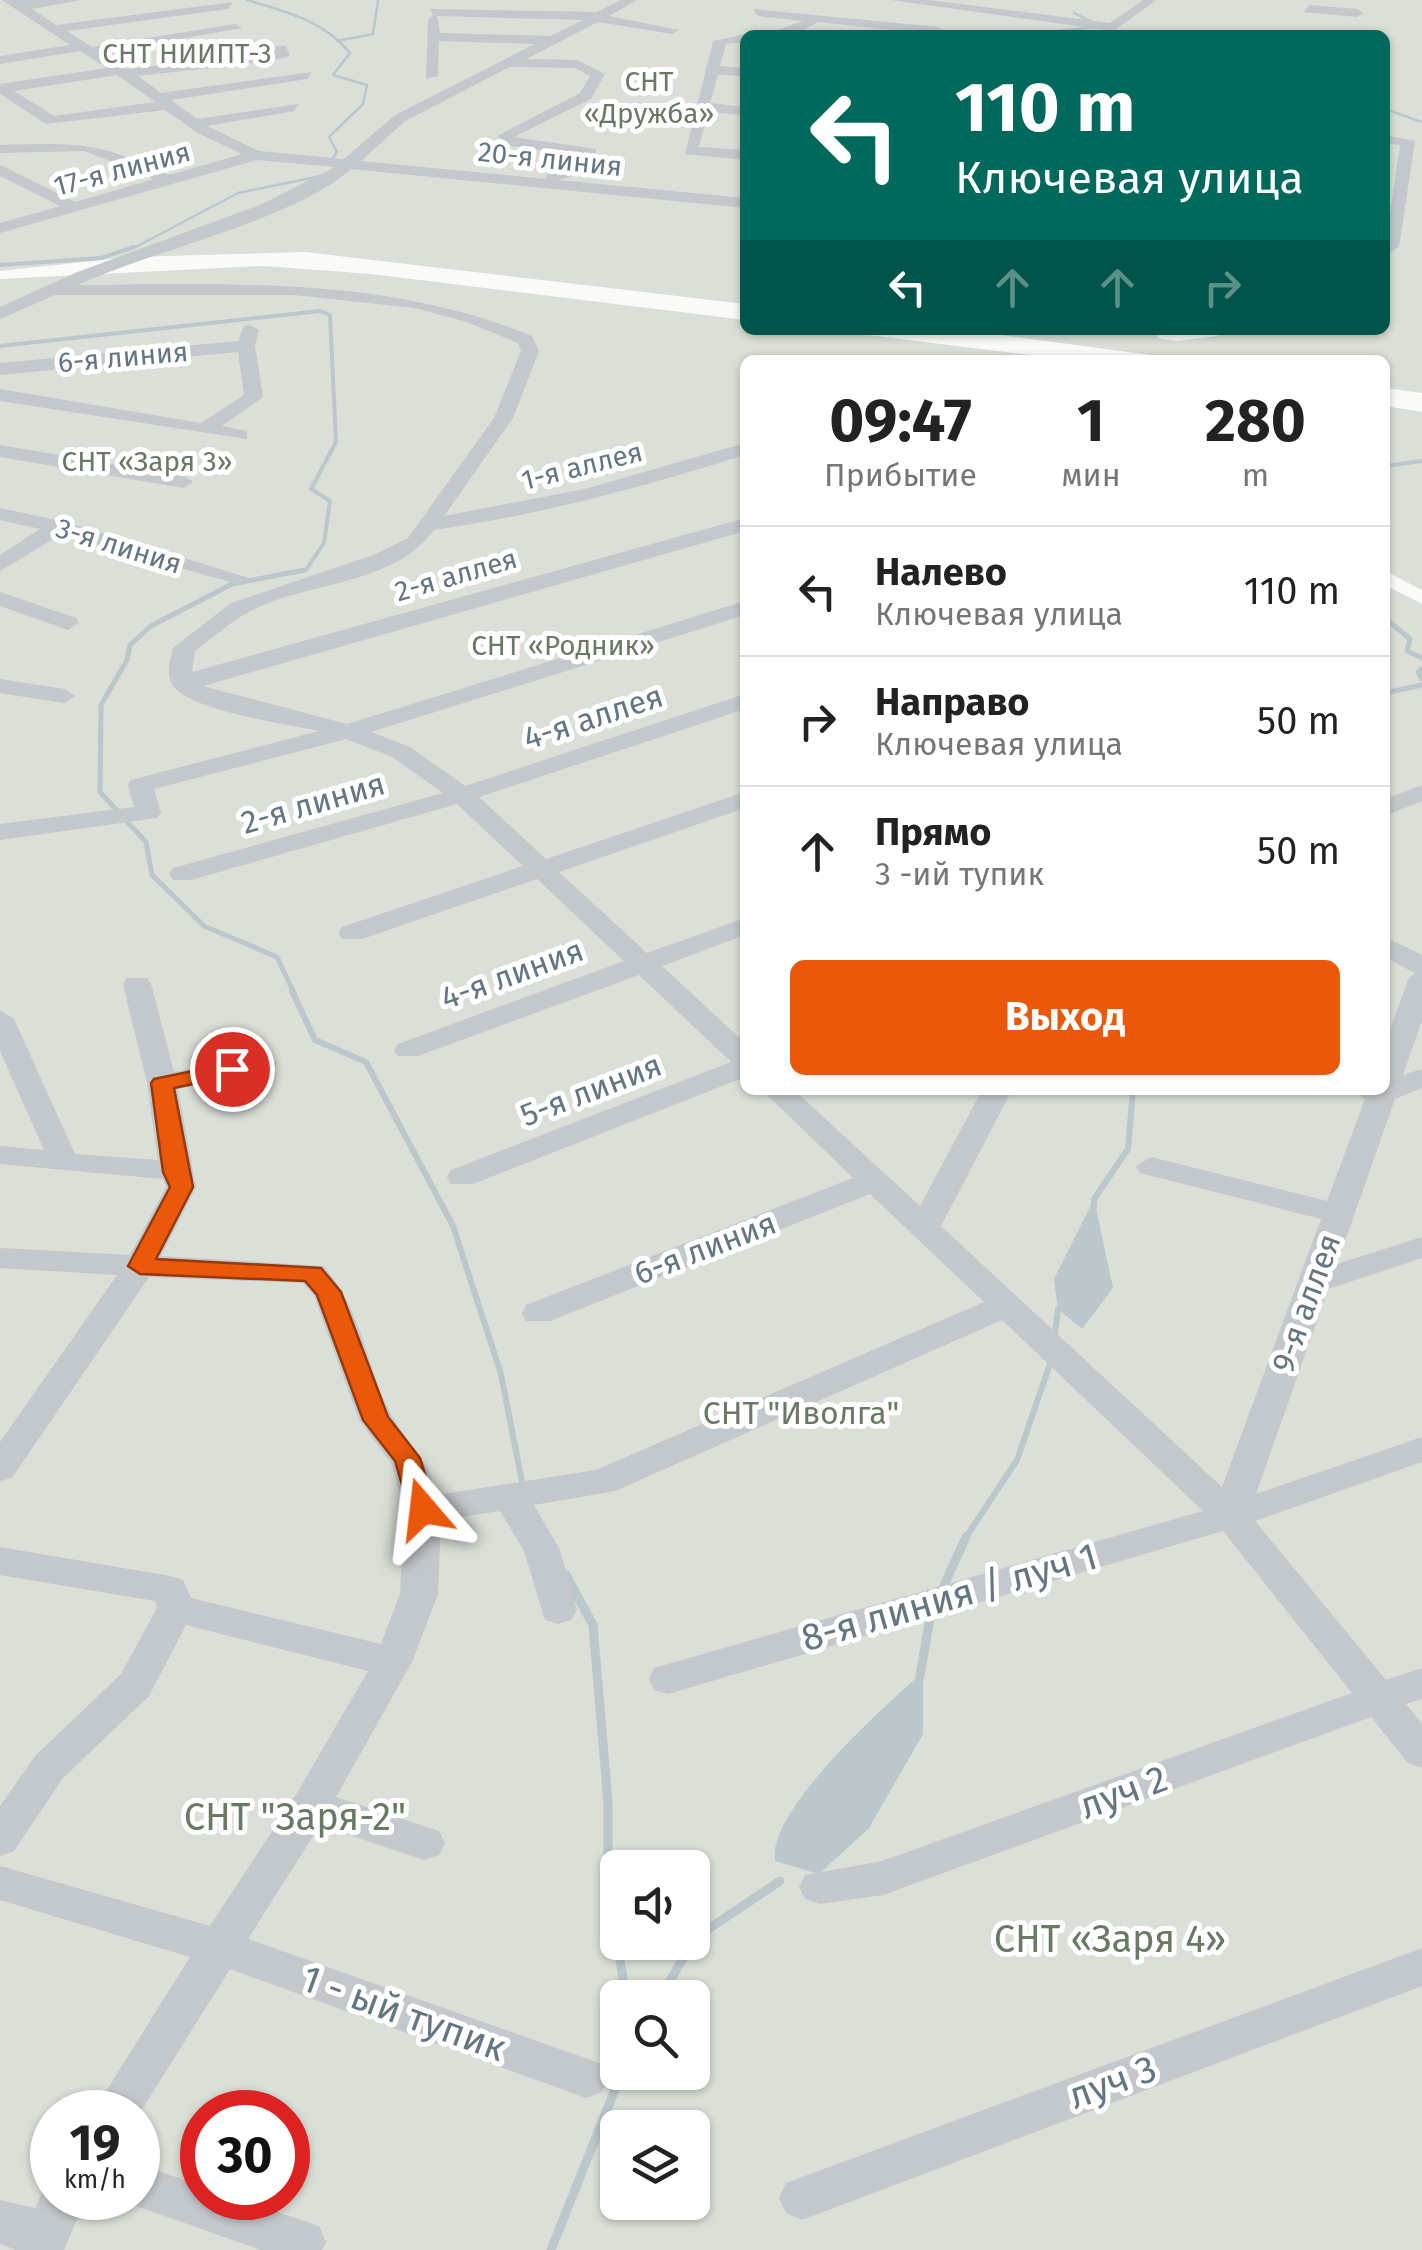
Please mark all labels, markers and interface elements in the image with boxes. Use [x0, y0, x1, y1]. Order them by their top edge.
park label: СНТ НИИПТ-3 [102, 37, 272, 70]
park label: СНТ «Дружба» [584, 65, 714, 130]
text: 110 m [955, 66, 1135, 150]
icon: left [790, 70, 920, 200]
street label: 17-я линия [50, 135, 194, 203]
street label: 20-я линия [476, 135, 624, 183]
text: Ключевая улица [955, 151, 1304, 205]
icon: left [880, 260, 935, 315]
icon: ahead [985, 260, 1040, 315]
icon: ahead [1090, 260, 1145, 315]
icon: right [1195, 260, 1250, 315]
street label: 6-я линия [57, 335, 189, 379]
text: 09:47 [829, 385, 972, 457]
text: 1 [1077, 385, 1105, 457]
text: 280 [1205, 385, 1306, 457]
street label: 1-я аллея [518, 435, 646, 497]
park label: СНТ «Заря 3» [62, 445, 233, 478]
text: Прибытие [824, 456, 977, 494]
text: мин [1061, 456, 1121, 494]
text: m [1242, 456, 1269, 494]
street label: 3-я линия [52, 511, 186, 581]
street label: 2-я аллея [391, 542, 521, 608]
text: Налево [875, 549, 1007, 595]
icon: left [790, 564, 845, 619]
text: 110 m [1244, 568, 1340, 614]
text: Ключевая улица [875, 595, 1123, 633]
park label: СНТ «Родник» [471, 629, 655, 662]
street label: 4-я аллея [518, 677, 668, 757]
text: Направо [875, 679, 1029, 725]
icon: right [790, 694, 845, 749]
text: 50 m [1257, 698, 1340, 744]
text: Ключевая улица [875, 725, 1123, 763]
street label: 2-я линия [237, 764, 389, 842]
text: Прямо [875, 809, 991, 855]
icon: ahead [790, 824, 845, 879]
text: 50 m [1257, 828, 1340, 874]
text: 3 -ий тупик [875, 855, 1044, 893]
street label: 4-я линия [435, 931, 589, 1017]
button: Выход [790, 960, 1340, 1075]
pin [190, 1027, 275, 1112]
icon: arrive [205, 1042, 260, 1097]
street label: 5-я линия [515, 1046, 667, 1134]
street label: 6-я линия [629, 1204, 781, 1292]
street label: 9-я аллея [1263, 1229, 1349, 1377]
park label: СНТ "Иволга" [703, 1394, 899, 1432]
position arrow [371, 1457, 475, 1561]
street label: 8-я линия / луч 1 [796, 1533, 1102, 1661]
street label: луч 2 [1073, 1755, 1173, 1829]
park label: СНТ "Заря-2" [184, 1794, 406, 1840]
map controls [600, 1850, 710, 2220]
button: sound [600, 1850, 710, 1960]
park label: СНТ «Заря 4» [994, 1916, 1226, 1962]
street label: 1 - ый тупик [296, 1955, 512, 2071]
button: search [600, 1980, 710, 2090]
street label: луч 3 [1062, 2045, 1162, 2119]
speed limit sign: 30 [180, 2090, 310, 2220]
button: layers [600, 2110, 710, 2220]
text: 19 [69, 2113, 121, 2173]
text: km/h [64, 2165, 126, 2195]

